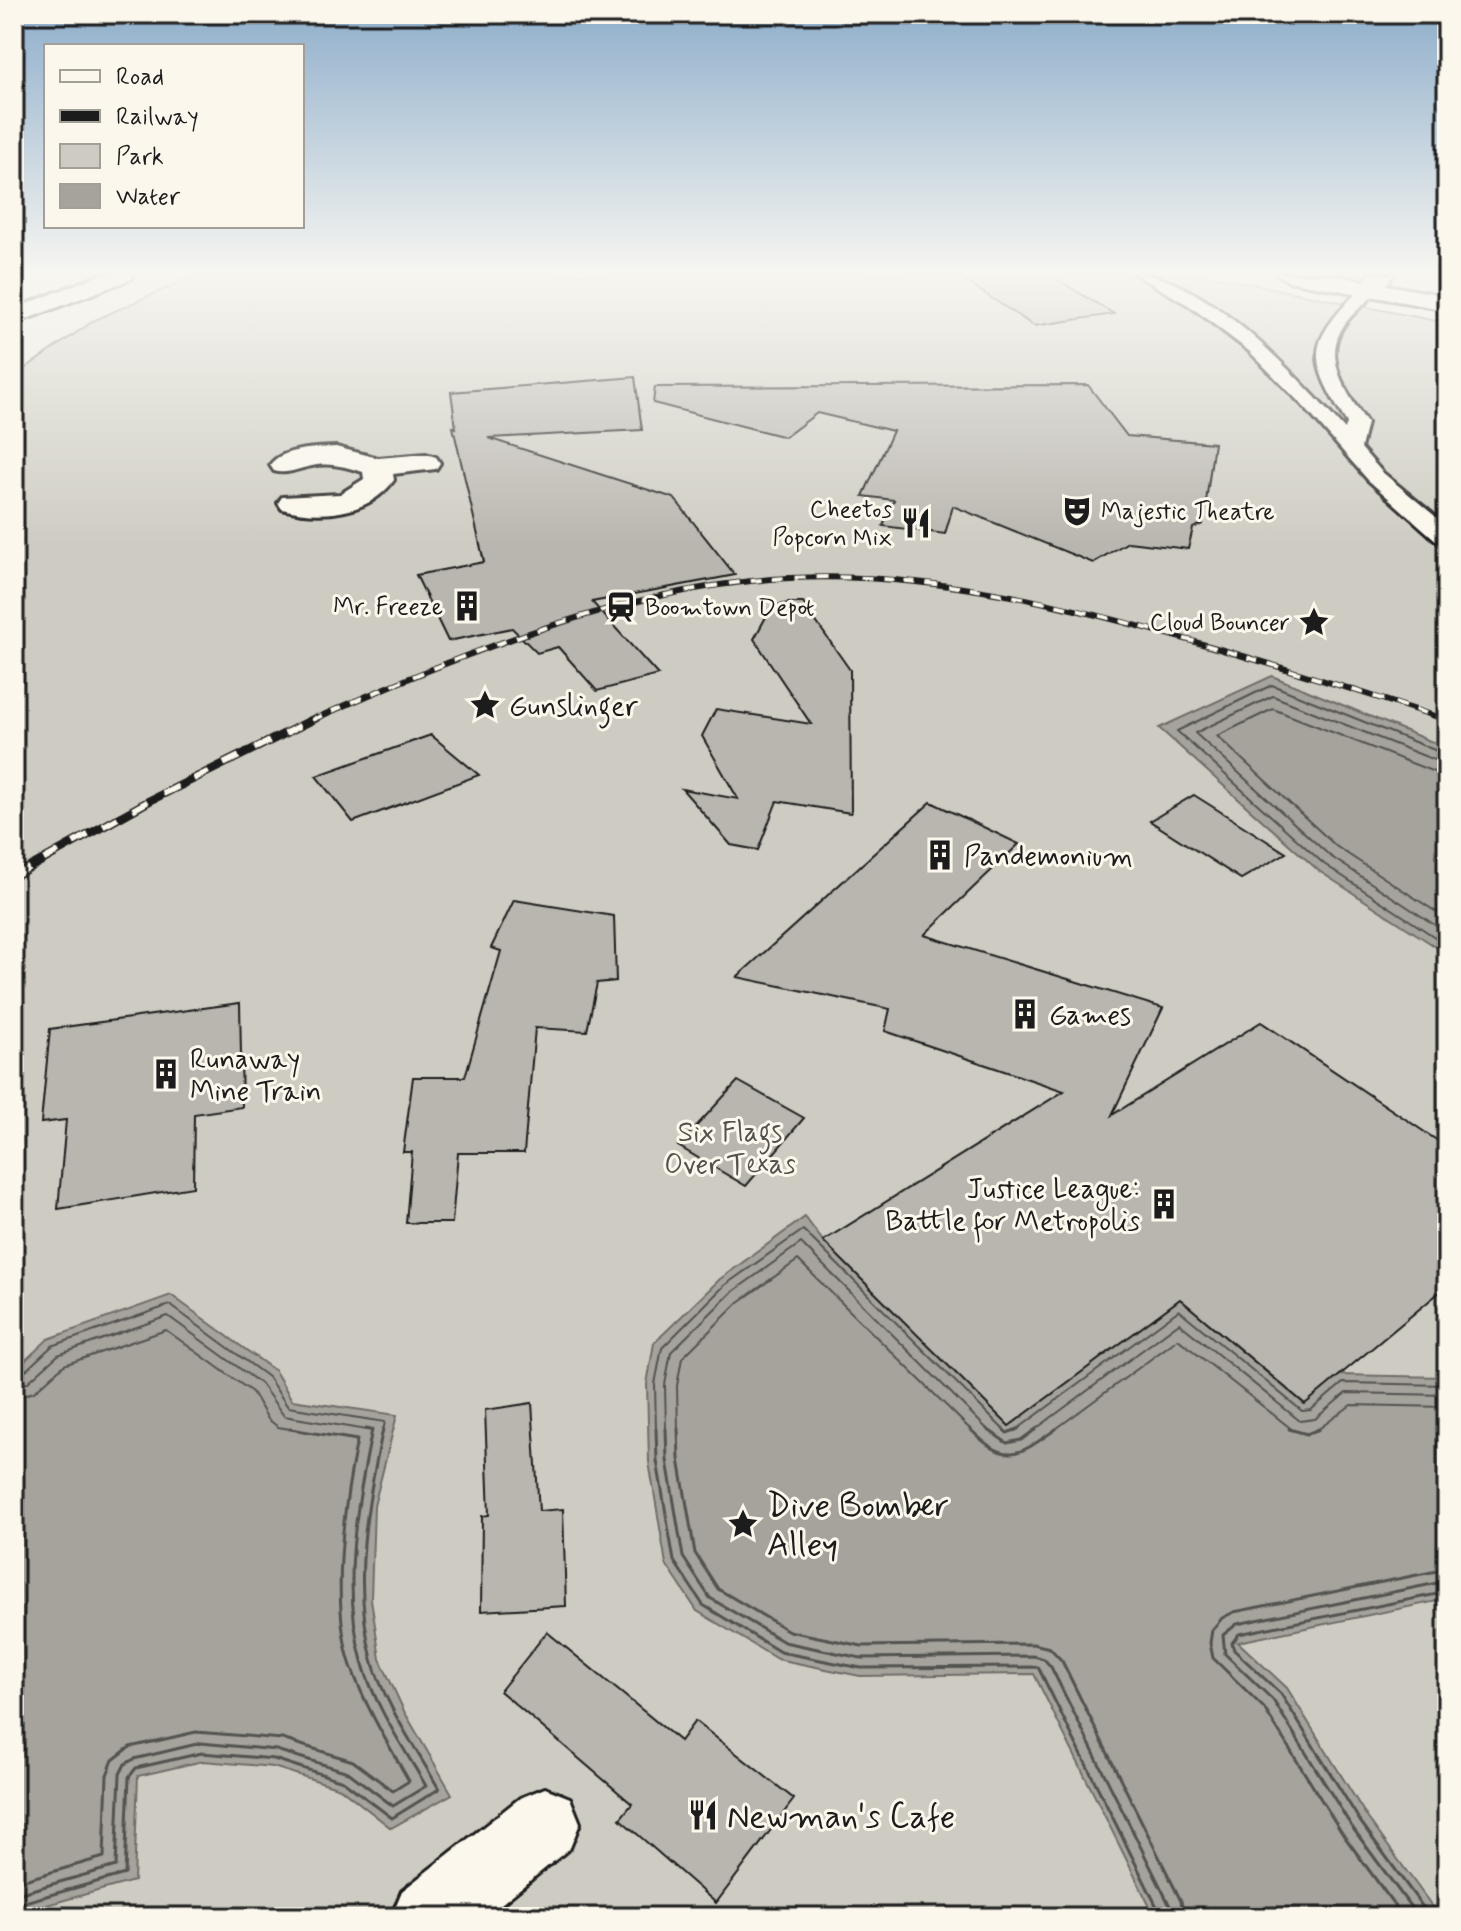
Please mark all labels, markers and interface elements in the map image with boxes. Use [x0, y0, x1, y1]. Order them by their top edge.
legend [44, 44, 304, 228]
text: Road [116, 62, 164, 93]
text: Railway [116, 102, 199, 133]
text: Park [116, 142, 164, 173]
text: Water [116, 182, 181, 213]
theatre icon: Majestic Theatre [1060, 494, 1094, 528]
place label: Cheetos Popcorn Mix [772, 495, 892, 554]
place label: Majestic Theatre [1101, 497, 1275, 528]
restaurant icon: Cheetos Popcorn Mix [899, 506, 933, 540]
building icon: Mr. Freeze [450, 589, 484, 623]
station icon: Boomtown Depot [604, 590, 638, 624]
place label: Mr. Freeze [333, 592, 443, 623]
place label: Boomtown Depot [645, 593, 815, 624]
place icon: Cloud Bouncer [1297, 605, 1331, 639]
place label: Cloud Bouncer [1150, 608, 1290, 639]
place icon: Gunslinger [468, 688, 502, 722]
place label: Gunslinger [509, 689, 639, 729]
building icon: Pandemonium [923, 838, 957, 872]
place label: Pandemonium [964, 839, 1133, 876]
building icon: Games [1008, 997, 1042, 1031]
place label: Games [1049, 998, 1131, 1035]
place label: Runaway Mine Train [190, 1042, 322, 1111]
building icon: Runaway Mine Train [149, 1057, 183, 1091]
park label: Six Flags Over Texas [664, 1115, 796, 1184]
place label: Justice League: Battle for Metropolis [886, 1172, 1140, 1243]
building icon: Justice League: Battle for Metropolis [1147, 1187, 1181, 1221]
place label: Dive Bomber Alley [767, 1484, 949, 1568]
place icon: Dive Bomber Alley [726, 1507, 760, 1541]
place label: Newman's Cafe [727, 1795, 955, 1840]
restaurant icon: Newman's Cafe [686, 1798, 720, 1832]

